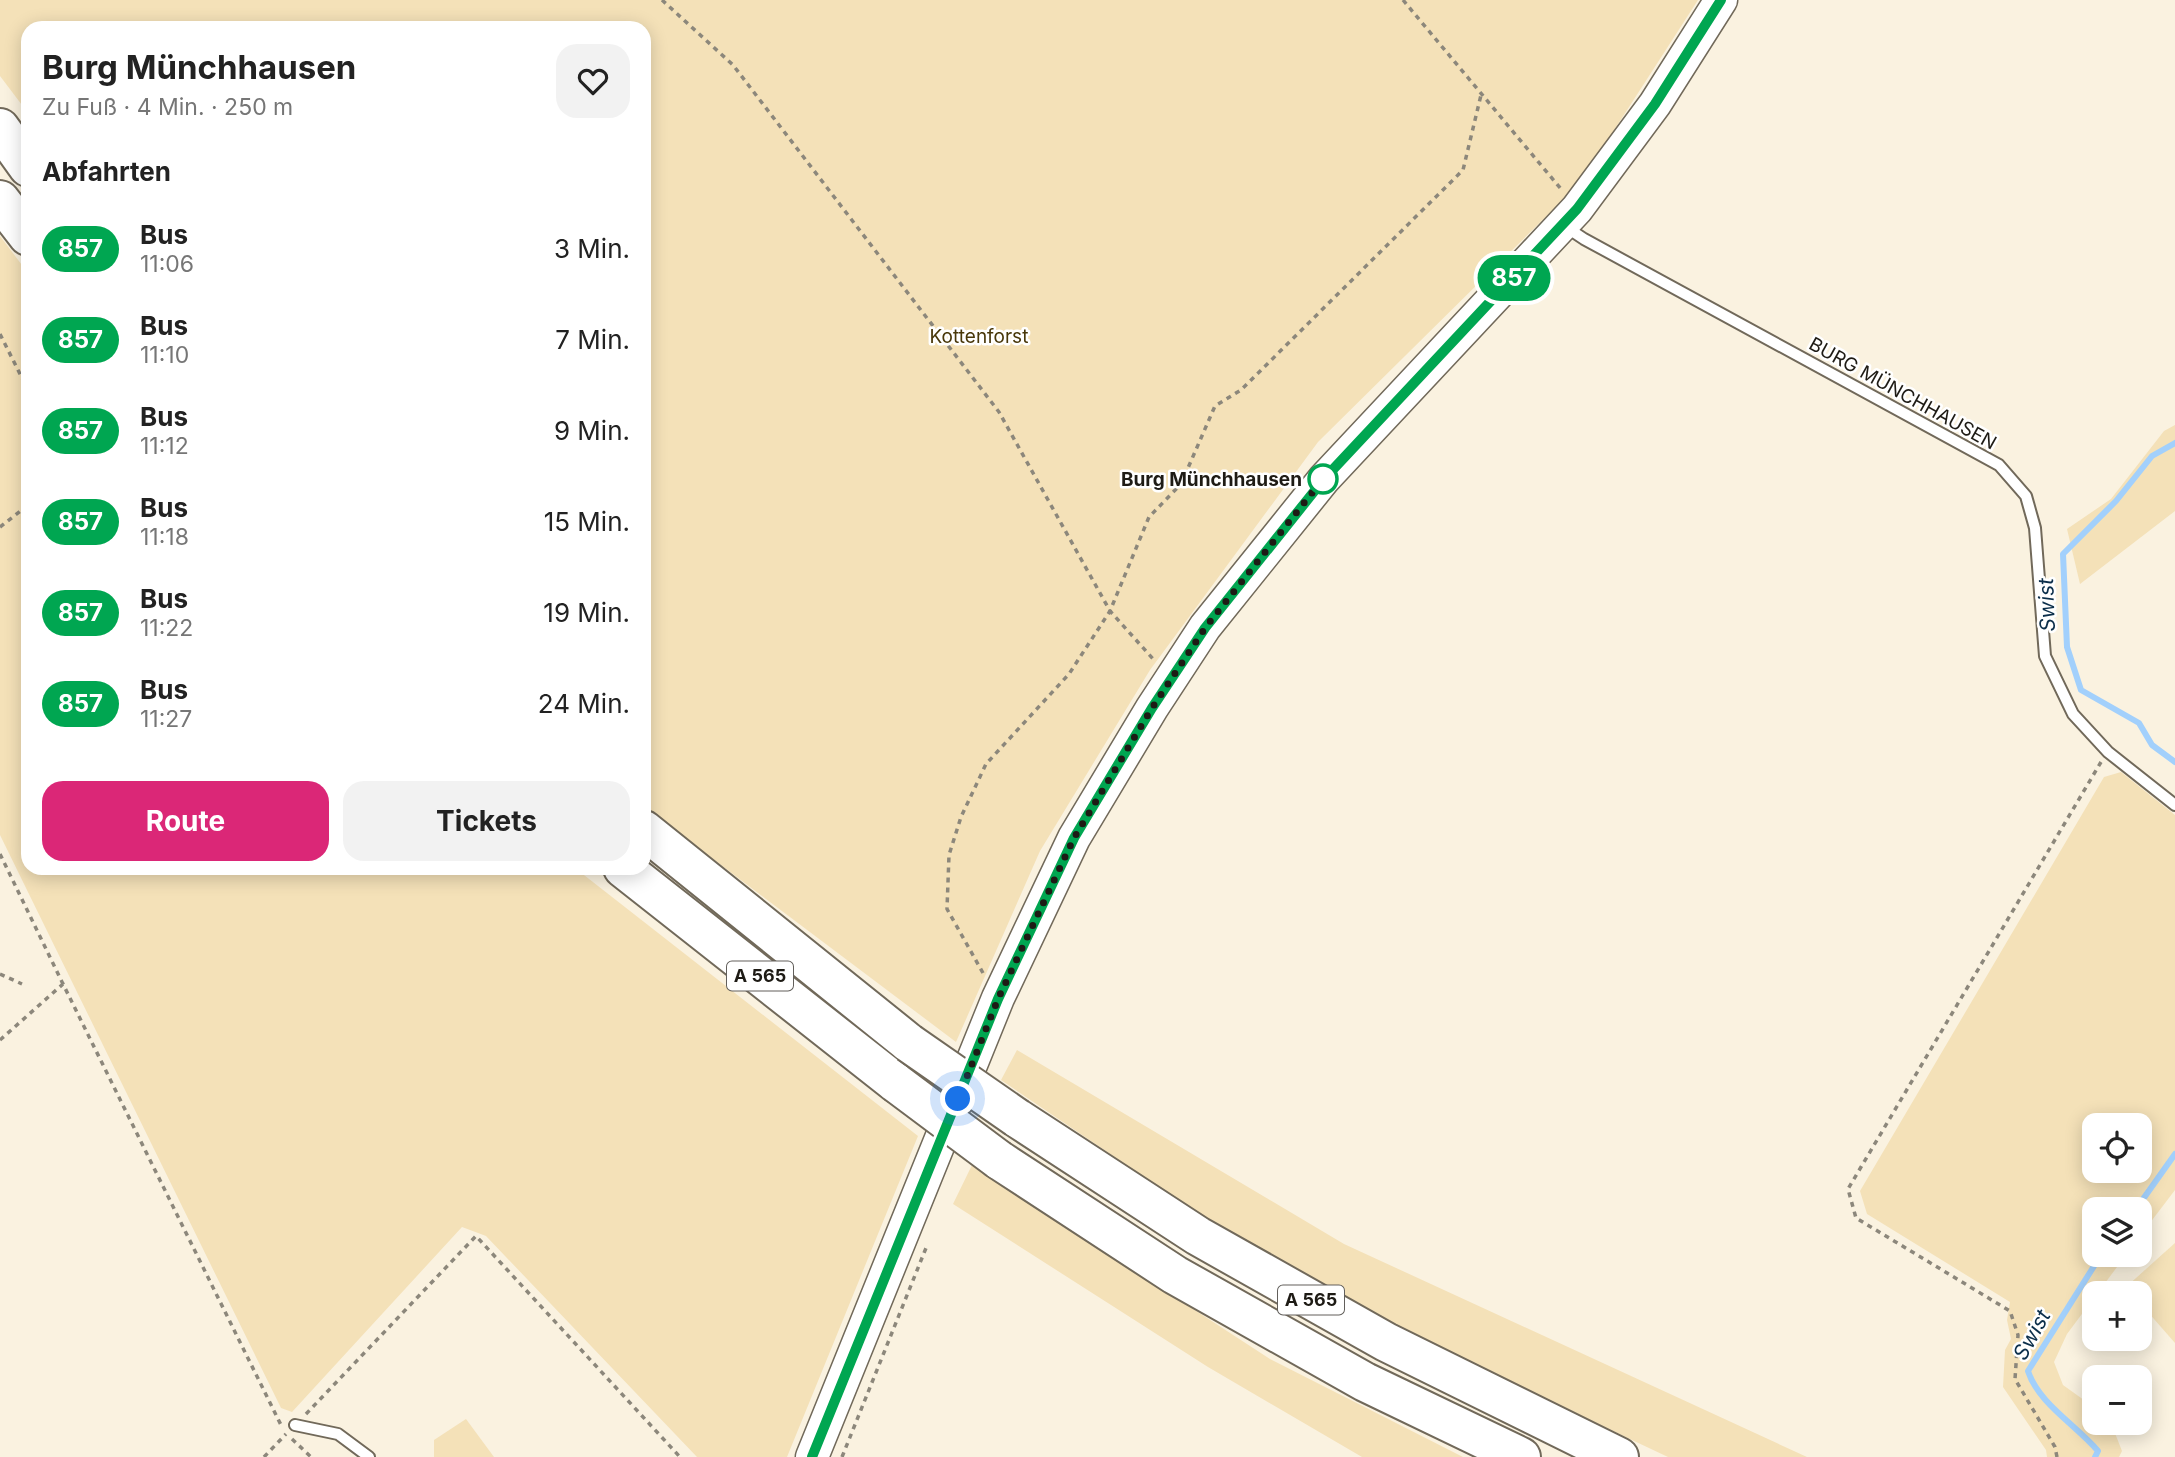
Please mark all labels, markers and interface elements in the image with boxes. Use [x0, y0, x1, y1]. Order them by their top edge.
button: heart [556, 44, 630, 118]
text: Burg Münchhausen [42, 47, 356, 87]
text: Zu Fuß · 4 Min. · 250 m [42, 93, 293, 121]
text: Abfahrten [42, 156, 171, 187]
text: Bus [140, 219, 188, 250]
text: 3 Min. [554, 233, 630, 264]
text: 857 [58, 234, 103, 263]
text: 11:06 [140, 250, 194, 278]
line badge: 857 [1474, 255, 1554, 301]
text: 857 [1492, 263, 1536, 292]
text: Bus [140, 310, 188, 341]
text: 7 Min. [555, 324, 630, 355]
text: 857 [58, 325, 103, 354]
park label: Kottenforst [930, 325, 1028, 348]
street label: BURG MÜNCHHAUSEN [1805, 332, 2001, 455]
text: 11:10 [140, 341, 189, 369]
text: Bus [140, 401, 188, 432]
text: 9 Min. [554, 415, 630, 446]
text: 857 [58, 416, 103, 445]
text: 11:12 [140, 432, 189, 460]
marker: Burg Münchhausen [1308, 464, 1338, 494]
place label: Burg Münchhausen [1121, 468, 1302, 491]
text: Bus [140, 492, 188, 523]
text: 15 Min. [544, 506, 630, 537]
text: 857 [58, 507, 103, 536]
text: 11:18 [140, 523, 189, 551]
water label: Swist [2033, 577, 2060, 632]
text: Bus [140, 583, 188, 614]
text: 19 Min. [543, 597, 630, 628]
text: 857 [58, 598, 103, 627]
text: 11:22 [140, 614, 193, 642]
text: Bus [140, 674, 188, 705]
text: 24 Min. [538, 688, 630, 719]
text: 857 [58, 689, 103, 718]
text: 11:27 [140, 705, 192, 733]
button: Route [42, 781, 329, 861]
button: Tickets [343, 781, 630, 861]
road number: A 565 [727, 961, 793, 990]
your location [940, 1081, 975, 1116]
map controls [2082, 1113, 2152, 1435]
button: locate [2082, 1113, 2152, 1183]
button: layers [2082, 1197, 2152, 1267]
button: + [2082, 1281, 2152, 1351]
road number: A 565 [1278, 1286, 1344, 1315]
water label: Swist [2008, 1304, 2056, 1364]
button: − [2082, 1365, 2152, 1435]

